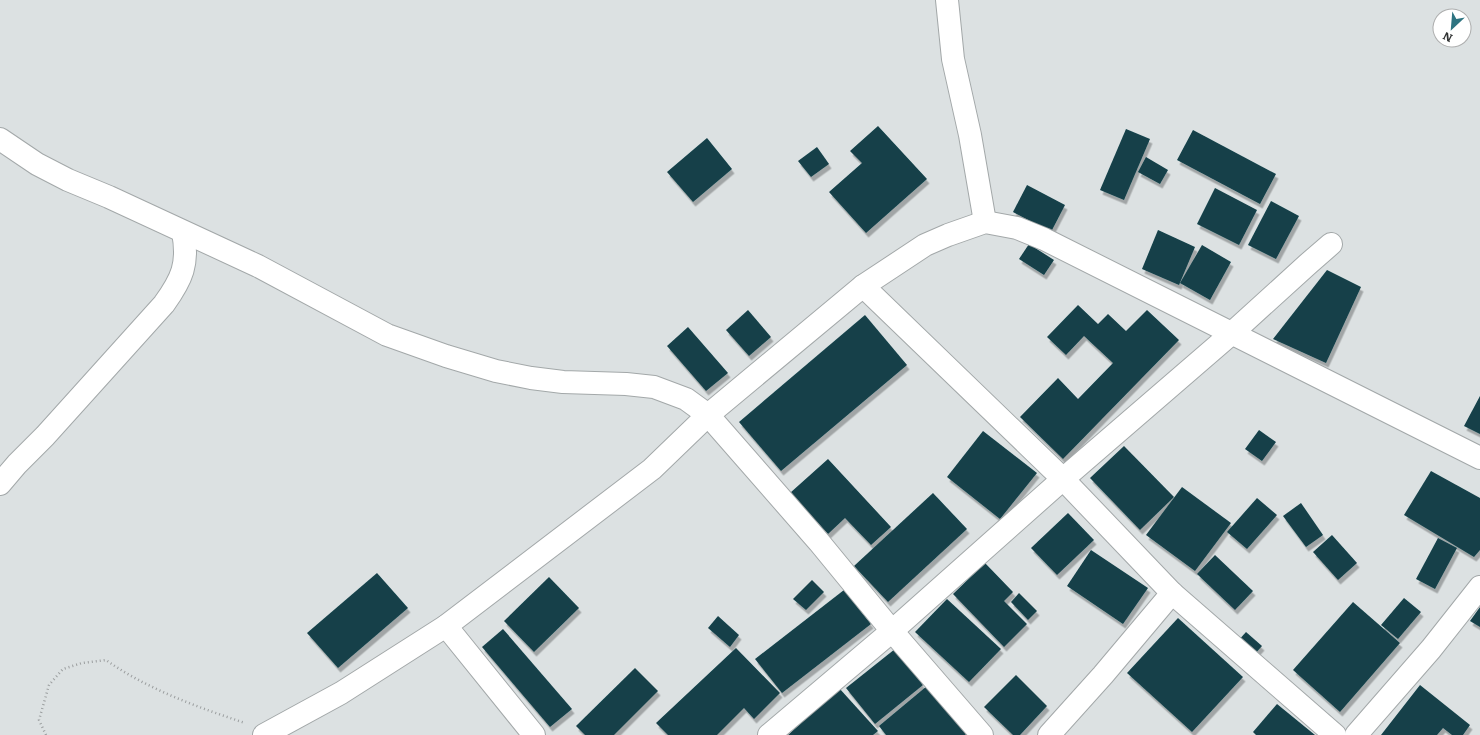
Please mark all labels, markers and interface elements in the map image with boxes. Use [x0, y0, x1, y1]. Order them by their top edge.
north arrow [1432, 8, 1472, 48]
text: N [1440, 29, 1455, 47]

